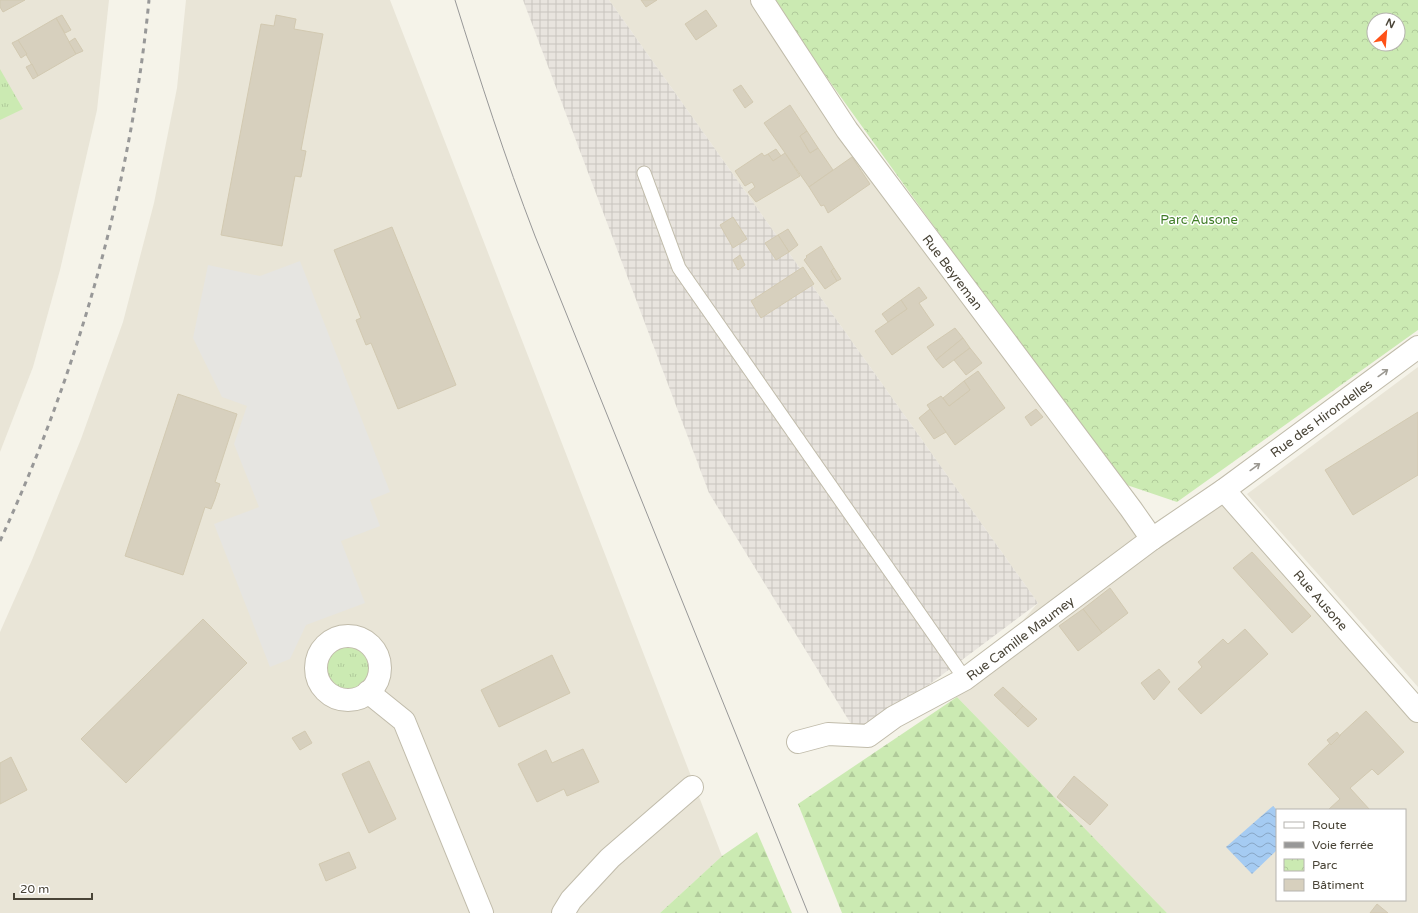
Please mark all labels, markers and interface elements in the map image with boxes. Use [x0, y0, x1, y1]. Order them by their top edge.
north arrow [1366, 12, 1406, 52]
text: N [1383, 16, 1397, 31]
park label: Parc Ausone [1160, 212, 1238, 228]
street label: Rue Beyreman [919, 232, 986, 314]
one-way arrow [1377, 369, 1388, 377]
street label: Rue des Hirondelles [1267, 376, 1376, 461]
one-way arrow [1250, 462, 1261, 471]
street label: Rue Ausone [1290, 567, 1351, 634]
street label: Rue Camille Maumey [964, 593, 1078, 684]
legend [1276, 809, 1406, 901]
text: Route [1312, 818, 1347, 832]
text: Voie ferrée [1312, 838, 1374, 852]
text: Parc [1312, 858, 1337, 872]
scale bar [14, 875, 92, 901]
text: Bâtiment [1312, 878, 1364, 892]
text: 20 m [20, 882, 49, 896]

